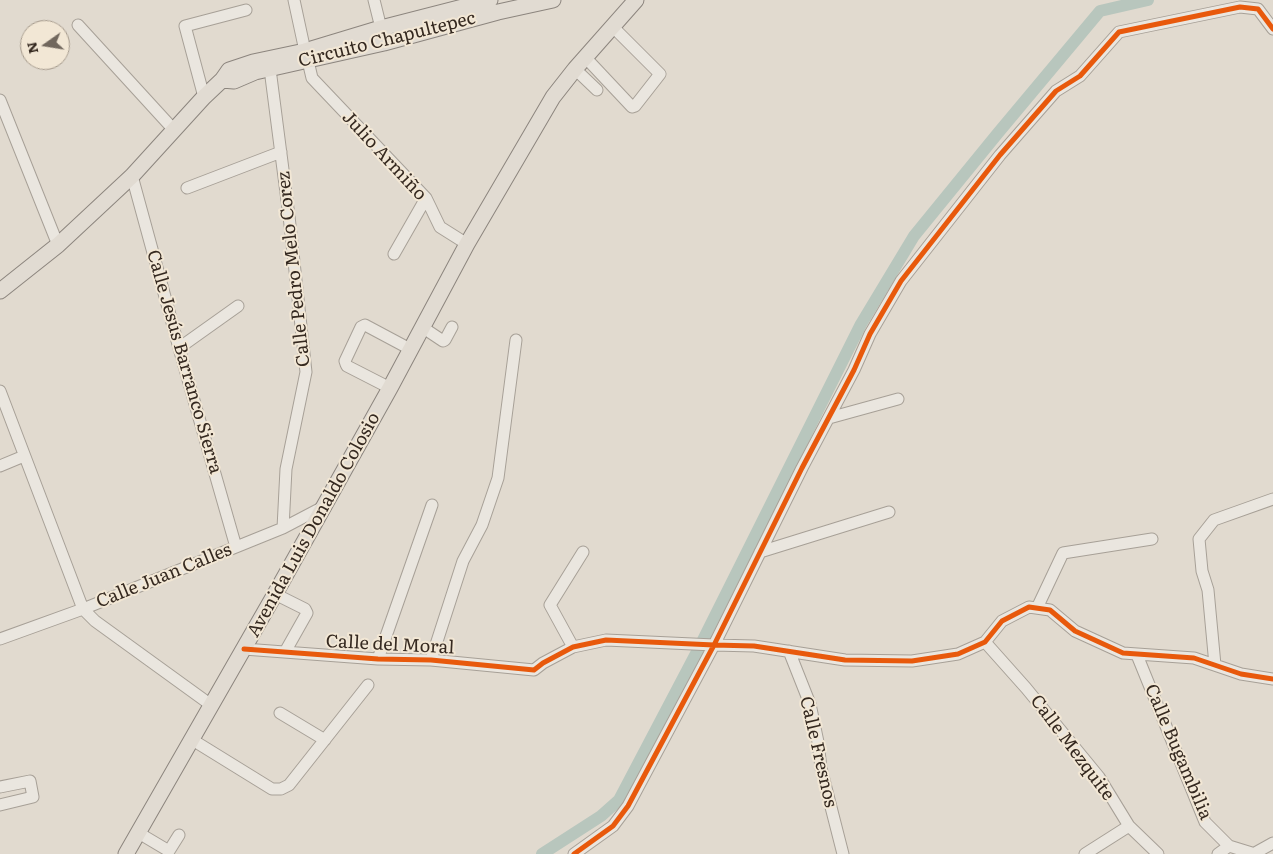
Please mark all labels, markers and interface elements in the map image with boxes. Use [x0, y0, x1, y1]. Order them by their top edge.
street label: Circuito Chapultepec [296, 8, 478, 72]
north arrow [20, 20, 70, 70]
text: N [20, 40, 42, 56]
street label: Julio Armiño [337, 107, 431, 205]
street label: Calle Pedro Melo Corez [273, 170, 315, 368]
street label: Calle Jesús Barranco Sierra [142, 248, 226, 476]
street label: Avenida Luis Donaldo Colosio [243, 409, 385, 641]
street label: Calle Juan Calles [93, 539, 235, 613]
street label: Calle del Moral [325, 631, 455, 659]
street label: Calle Bugambilia [1140, 681, 1216, 823]
street label: Calle Mezquite [1025, 691, 1119, 805]
street label: Calle Fresnos [795, 694, 841, 810]

